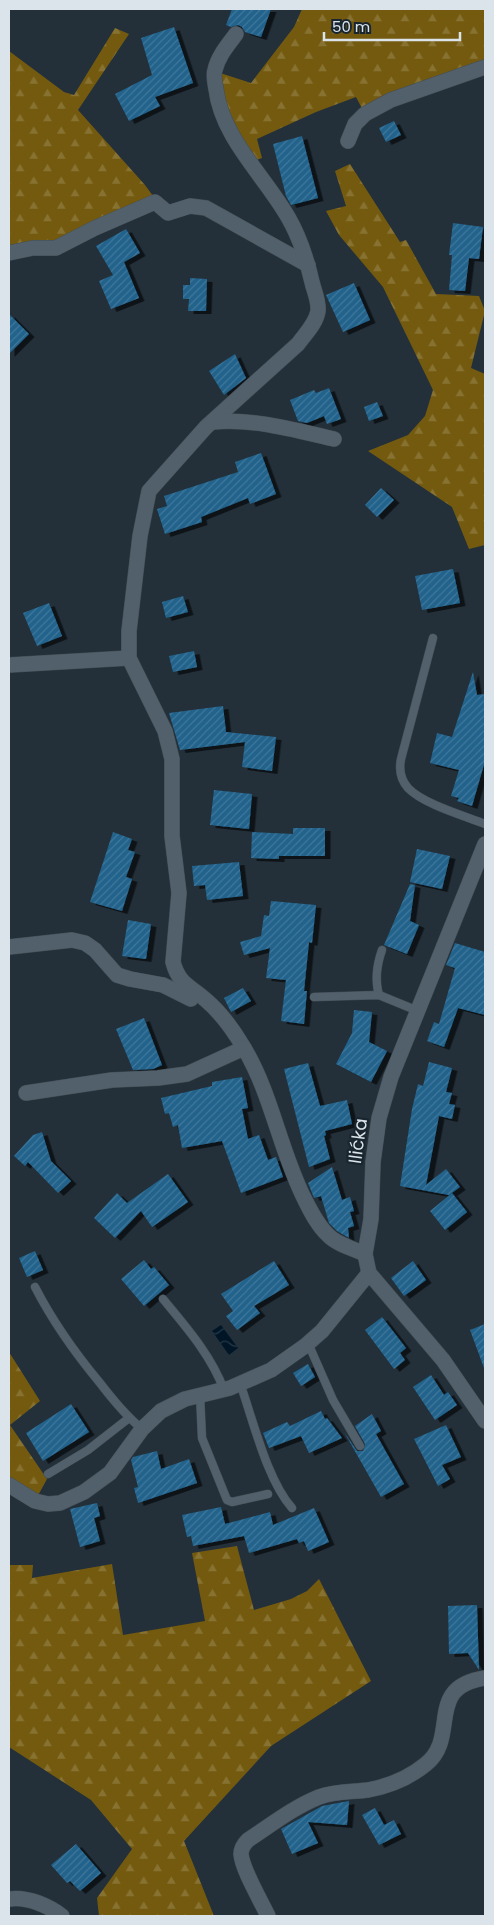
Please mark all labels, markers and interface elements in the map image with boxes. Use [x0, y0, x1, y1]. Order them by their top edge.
scale bar [324, 10, 460, 42]
text: 50 m [332, 16, 370, 37]
street label: Ilićka [342, 1117, 373, 1165]

